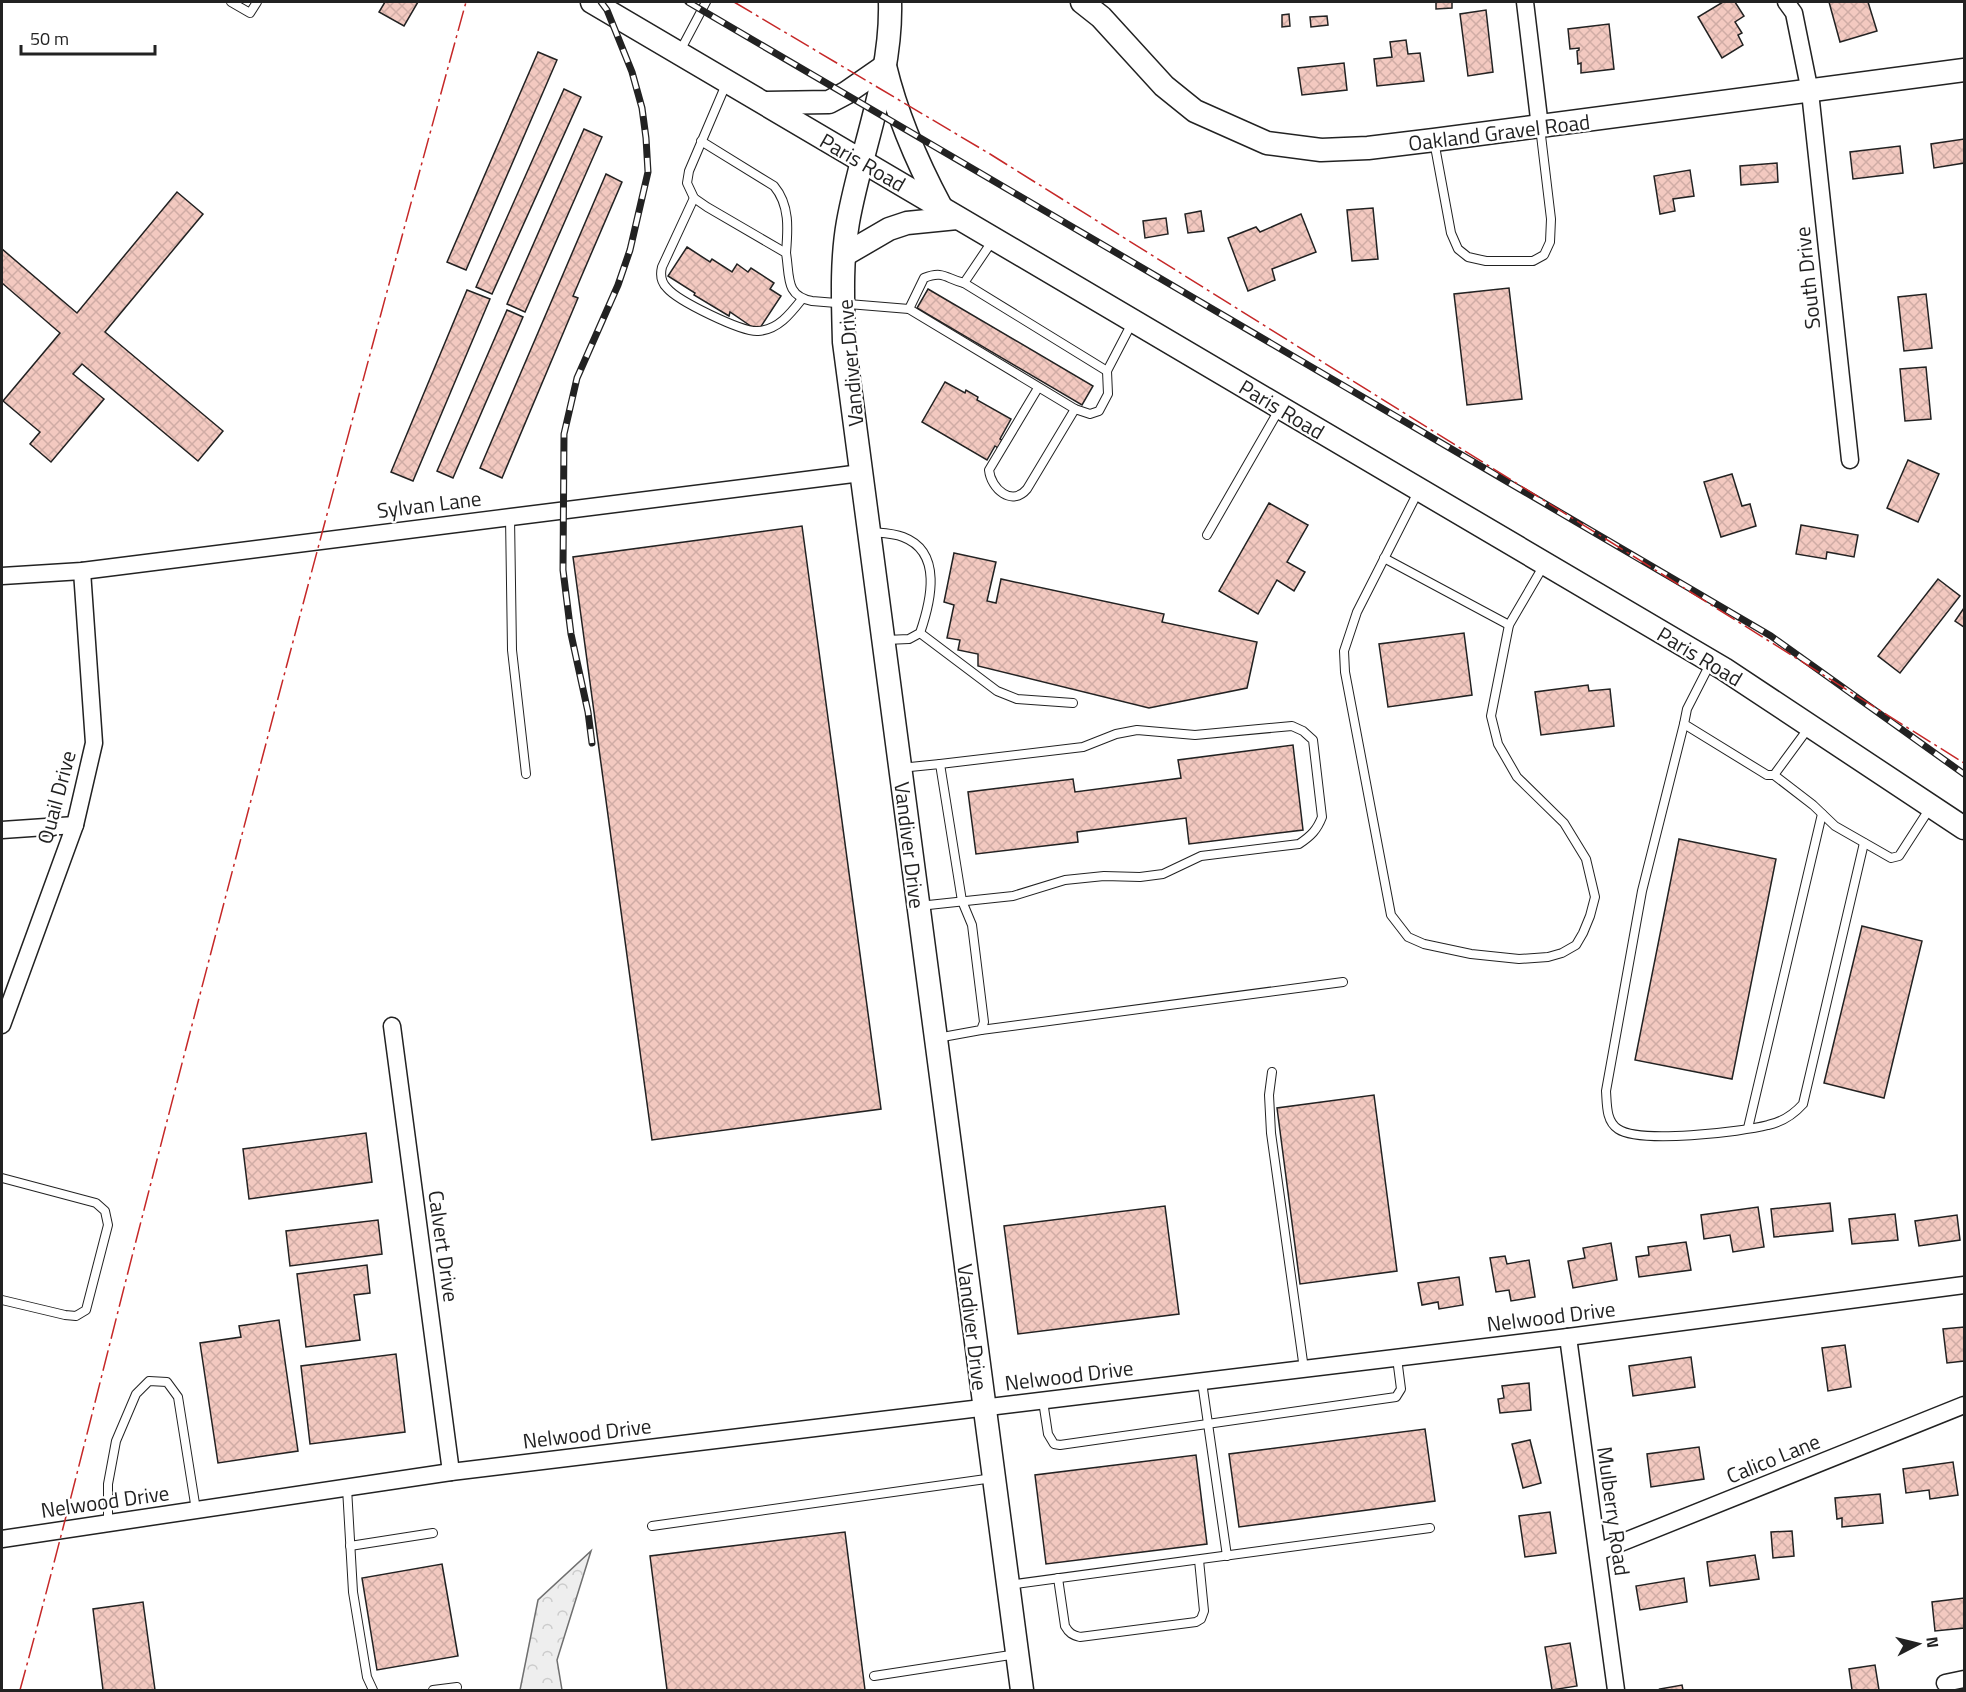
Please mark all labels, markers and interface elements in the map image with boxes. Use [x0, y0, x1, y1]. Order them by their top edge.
scale bar [21, 18, 154, 56]
text: 50 m [30, 25, 69, 52]
street label: Oakland Gravel Road [1406, 105, 1592, 159]
street label: Paris Road [814, 124, 912, 200]
street label: South Drive [1786, 225, 1828, 331]
street label: Vandiver Drive [829, 298, 871, 428]
street label: Paris Road [1233, 371, 1331, 447]
street label: Sylvan Lane [375, 482, 483, 526]
street label: Paris Road [1651, 618, 1749, 694]
street label: Quail Drive [28, 747, 84, 847]
street label: Vandiver Drive [886, 780, 934, 910]
street label: Calvert Drive [420, 1188, 468, 1304]
street label: Vandiver Drive [949, 1262, 997, 1392]
street label: Nelwood Drive [1485, 1292, 1617, 1340]
street label: Nelwood Drive [1003, 1351, 1135, 1399]
street label: Nelwood Drive [521, 1409, 653, 1457]
street label: Calico Lane [1721, 1425, 1825, 1491]
street label: Mulberry Road [1589, 1444, 1639, 1578]
street label: Nelwood Drive [39, 1476, 171, 1526]
north arrow [1888, 1614, 1948, 1674]
text: N [1920, 1635, 1945, 1649]

